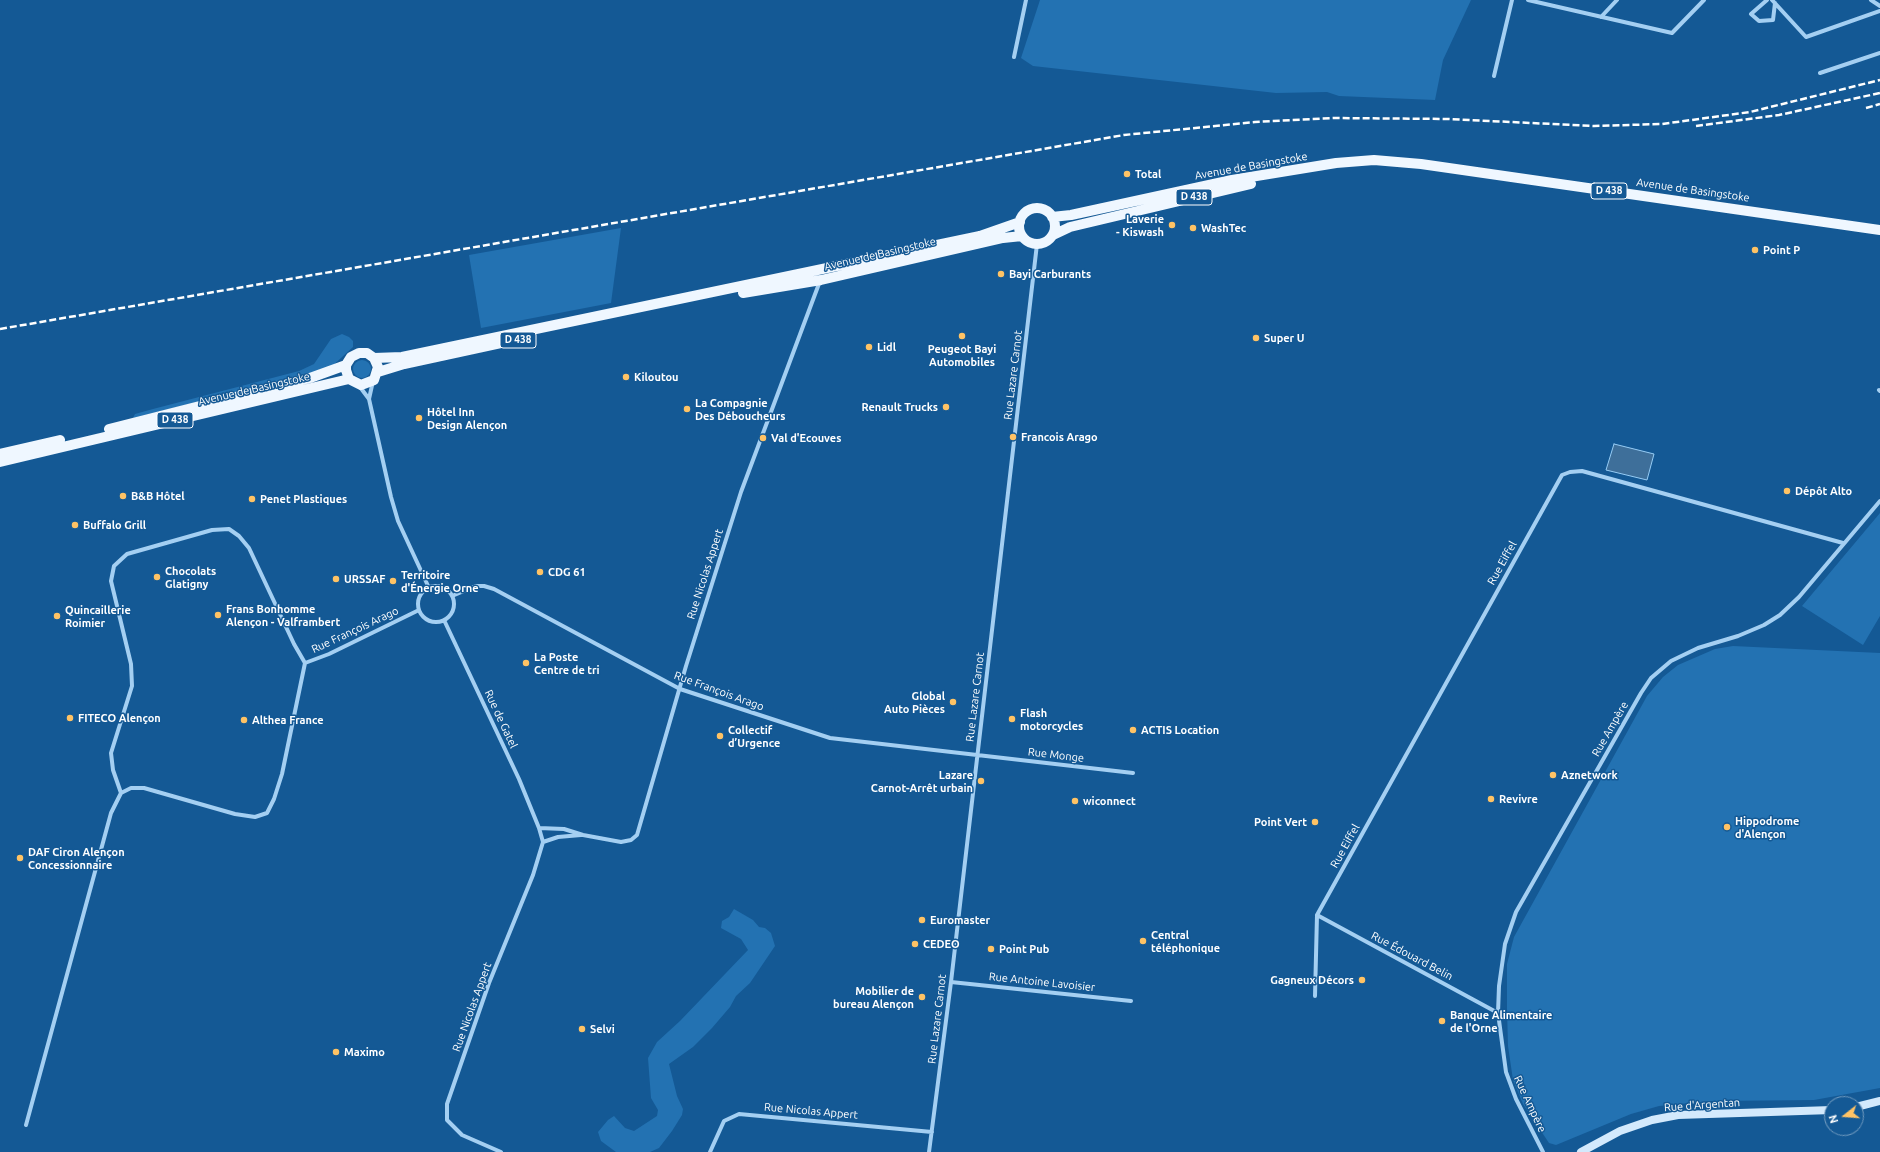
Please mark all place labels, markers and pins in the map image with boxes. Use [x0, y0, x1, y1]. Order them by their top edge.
place label: Total [1135, 167, 1161, 181]
marker: Total [1122, 169, 1132, 179]
place label: Laverie - Kiswash [1116, 212, 1164, 238]
marker: Laverie - Kiswash [1167, 220, 1177, 230]
place label: WashTec [1201, 221, 1246, 235]
marker: WashTec [1188, 223, 1198, 233]
place label: Point P [1763, 243, 1800, 257]
marker: Point P [1750, 245, 1760, 255]
place label: Bayi Carburants [1009, 267, 1091, 281]
marker: Bayi Carburants [996, 269, 1006, 279]
marker: Peugeot Bayi Automobiles [957, 331, 967, 341]
place label: Super U [1264, 331, 1304, 345]
marker: Super U [1251, 333, 1261, 343]
place label: Lidl [877, 340, 896, 354]
marker: Lidl [864, 342, 874, 352]
place label: Peugeot Bayi Automobiles [928, 342, 996, 368]
place label: Kiloutou [634, 370, 679, 384]
marker: Kiloutou [621, 372, 631, 382]
place label: La Compagnie Des Déboucheurs [695, 396, 785, 422]
place label: Renault Trucks [861, 400, 938, 414]
marker: Renault Trucks [941, 402, 951, 412]
marker: La Compagnie Des Déboucheurs [682, 404, 692, 414]
place label: Hôtel Inn Design Alençon [427, 405, 507, 431]
marker: Hôtel Inn Design Alençon [414, 413, 424, 423]
place label: Francois Arago [1021, 430, 1098, 444]
place label: Val d'Ecouves [771, 431, 841, 445]
marker: Francois Arago [1008, 432, 1018, 442]
marker: Val d'Ecouves [758, 433, 768, 443]
place label: Dépôt Alto [1795, 484, 1852, 498]
marker: Dépôt Alto [1782, 486, 1792, 496]
place label: B&B Hôtel [131, 489, 185, 503]
marker: B&B Hôtel [118, 491, 128, 501]
place label: Penet Plastiques [260, 492, 347, 506]
marker: Penet Plastiques [247, 494, 257, 504]
place label: Buffalo Grill [83, 518, 146, 532]
marker: Buffalo Grill [70, 520, 80, 530]
place label: Chocolats Glatigny [165, 564, 216, 590]
place label: CDG 61 [548, 565, 586, 579]
marker: CDG 61 [535, 567, 545, 577]
place label: Territoire d'Énergie Orne [401, 568, 478, 594]
marker: Chocolats Glatigny [152, 572, 162, 582]
place label: URSSAF [344, 572, 385, 586]
marker: URSSAF [331, 574, 341, 584]
marker: Territoire d'Énergie Orne [388, 576, 398, 586]
place label: Frans Bonhomme Alençon - Valframbert [226, 602, 340, 628]
place label: Quincaillerie Roimier [65, 603, 131, 629]
marker: Frans Bonhomme Alençon - Valframbert [213, 610, 223, 620]
marker: Quincaillerie Roimier [52, 611, 62, 621]
place label: La Poste Centre de tri [534, 650, 600, 676]
marker: La Poste Centre de tri [521, 658, 531, 668]
place label: Global Auto Pièces [884, 689, 945, 715]
marker: Global Auto Pièces [948, 697, 958, 707]
place label: Flash motorcycles [1020, 706, 1083, 732]
place label: FITECO Alençon [78, 711, 161, 725]
marker: FITECO Alençon [65, 713, 75, 723]
place label: Althea France [252, 713, 323, 727]
marker: Flash motorcycles [1007, 714, 1017, 724]
marker: Althea France [239, 715, 249, 725]
place label: Collectif d’Urgence [728, 723, 780, 749]
place label: ACTIS Location [1141, 723, 1219, 737]
marker: ACTIS Location [1128, 725, 1138, 735]
marker: Collectif d’Urgence [715, 731, 725, 741]
place label: Lazare Carnot-Arrêt urbain [871, 768, 973, 794]
place label: Aznetwork [1561, 768, 1618, 782]
marker: Aznetwork [1548, 770, 1558, 780]
marker: Lazare Carnot-Arrêt urbain [976, 776, 986, 786]
place label: Revivre [1499, 792, 1538, 806]
place label: wiconnect [1083, 794, 1136, 808]
marker: Revivre [1486, 794, 1496, 804]
marker: wiconnect [1070, 796, 1080, 806]
place label: Hippodrome d'Alençon [1735, 814, 1799, 840]
place label: Point Vert [1254, 815, 1307, 829]
marker: Point Vert [1310, 817, 1320, 827]
marker: Hippodrome d'Alençon [1722, 822, 1732, 832]
place label: DAF Ciron Alençon Concessionnaire [28, 845, 125, 871]
marker: DAF Ciron Alençon Concessionnaire [15, 853, 25, 863]
place label: Euromaster [930, 913, 990, 927]
marker: Euromaster [917, 915, 927, 925]
place label: Central téléphonique [1151, 928, 1220, 954]
marker: Central téléphonique [1138, 936, 1148, 946]
place label: CEDEO [923, 937, 960, 951]
marker: CEDEO [910, 939, 920, 949]
place label: Point Pub [999, 942, 1049, 956]
marker: Point Pub [986, 944, 996, 954]
place label: Gagneux Décors [1270, 973, 1354, 987]
marker: Gagneux Décors [1357, 975, 1367, 985]
place label: Mobilier de bureau Alençon [833, 984, 914, 1010]
marker: Mobilier de bureau Alençon [917, 992, 927, 1002]
place label: Banque Alimentaire de l'Orne [1450, 1008, 1552, 1034]
marker: Banque Alimentaire de l'Orne [1437, 1016, 1447, 1026]
place label: Selvi [590, 1022, 615, 1036]
marker: Selvi [577, 1024, 587, 1034]
place label: Maximo [344, 1045, 385, 1059]
marker: Maximo [331, 1047, 341, 1057]

